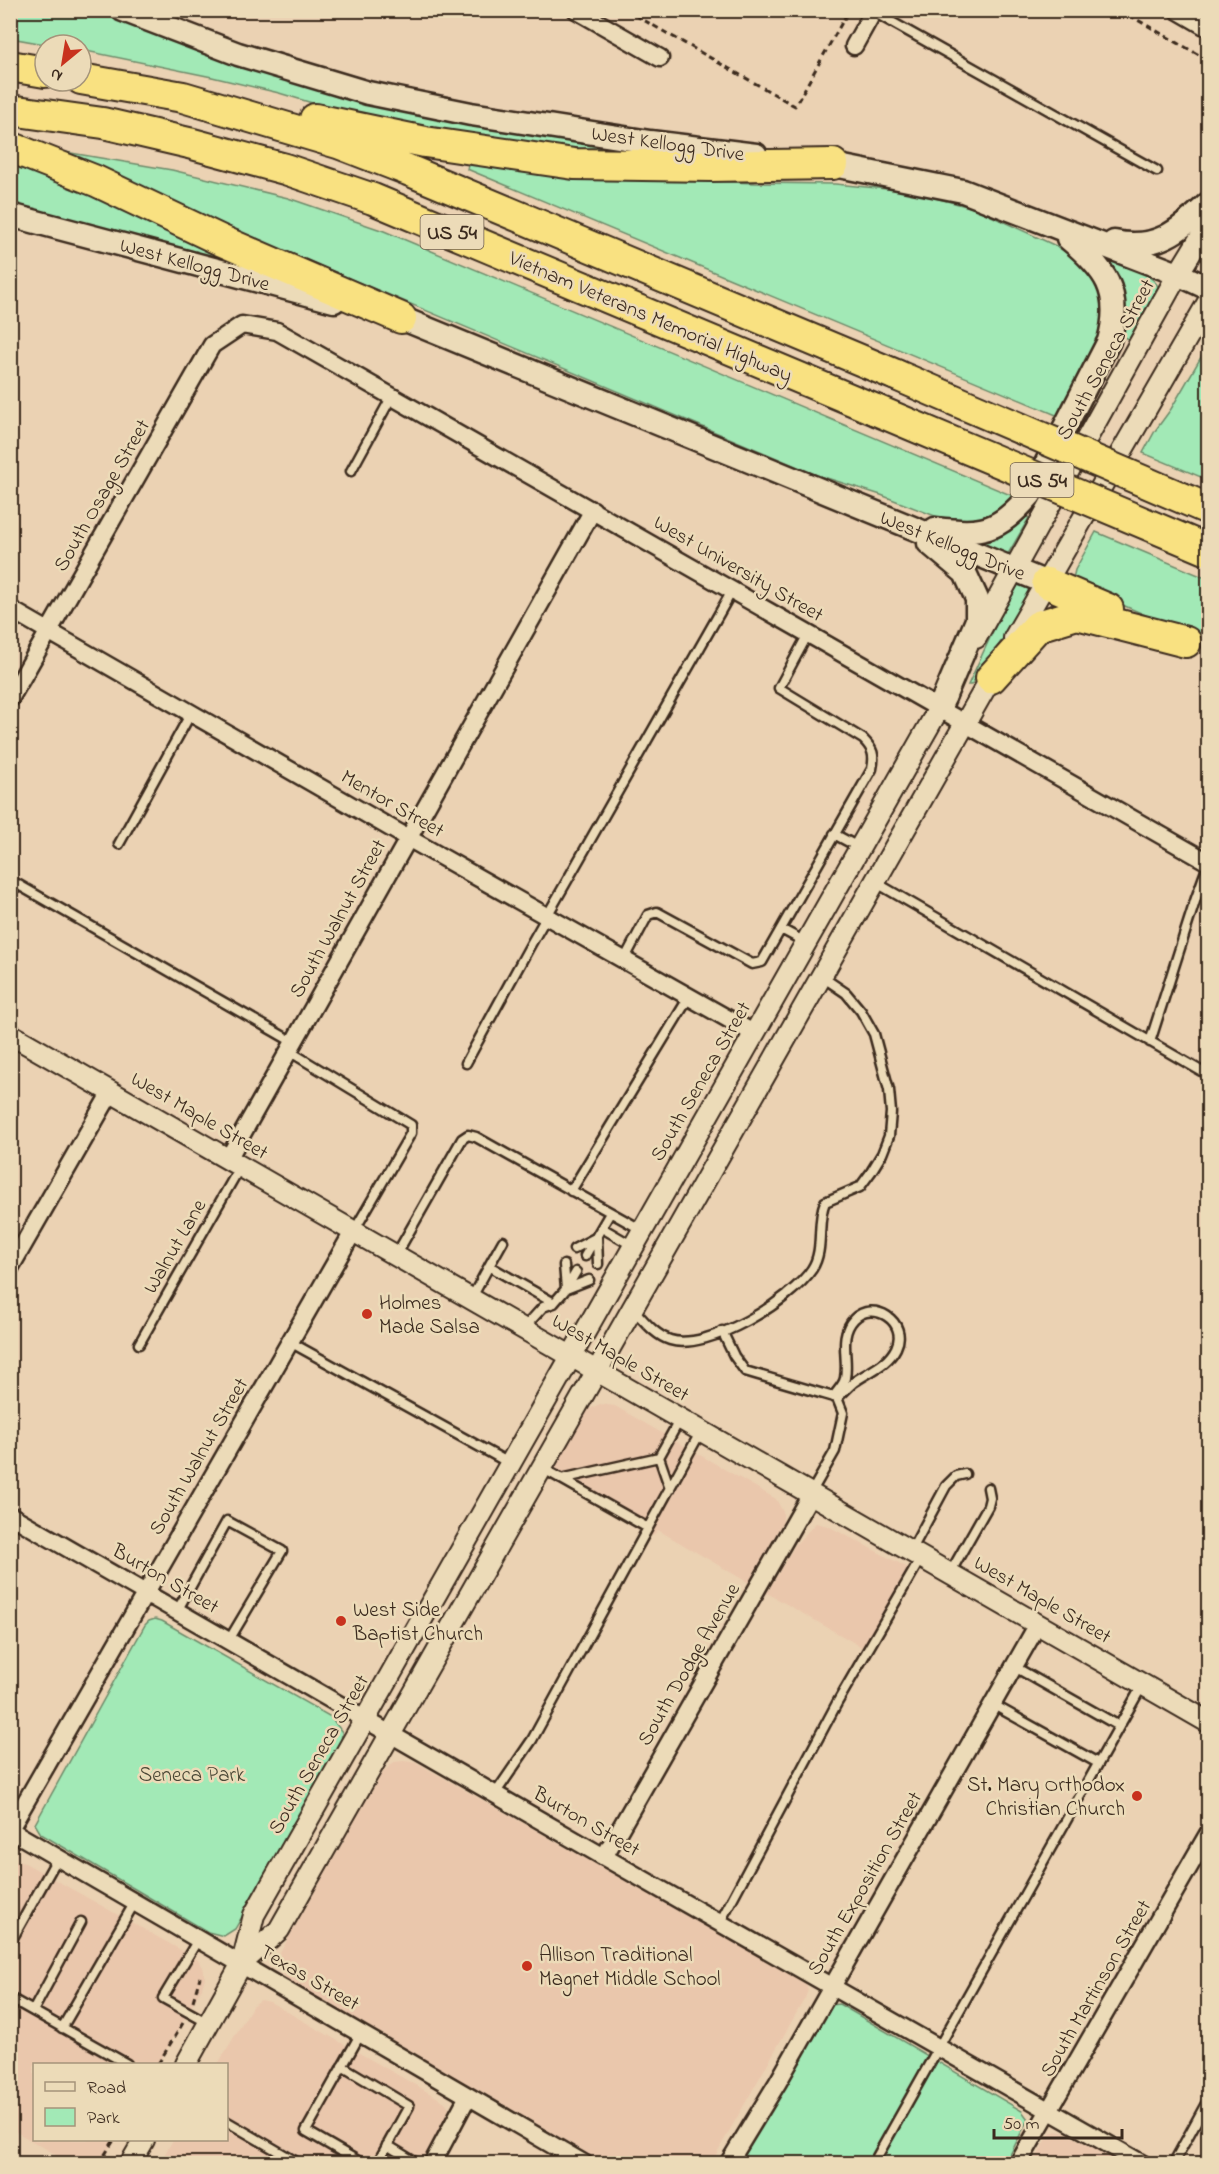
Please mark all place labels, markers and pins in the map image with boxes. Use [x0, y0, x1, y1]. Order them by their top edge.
place label: Holmes Made Salsa [379, 1289, 480, 1343]
marker: Holmes Made Salsa [360, 1307, 374, 1321]
place label: West Side Baptist Church [352, 1596, 483, 1650]
marker: West Side Baptist Church [334, 1614, 348, 1628]
place label: St. Mary Orthodox Christian Church [967, 1771, 1125, 1825]
marker: St. Mary Orthodox Christian Church [1130, 1789, 1144, 1803]
place label: Allison Traditional Magnet Middle School [539, 1941, 720, 1997]
marker: Allison Traditional Magnet Middle School [520, 1959, 534, 1973]

